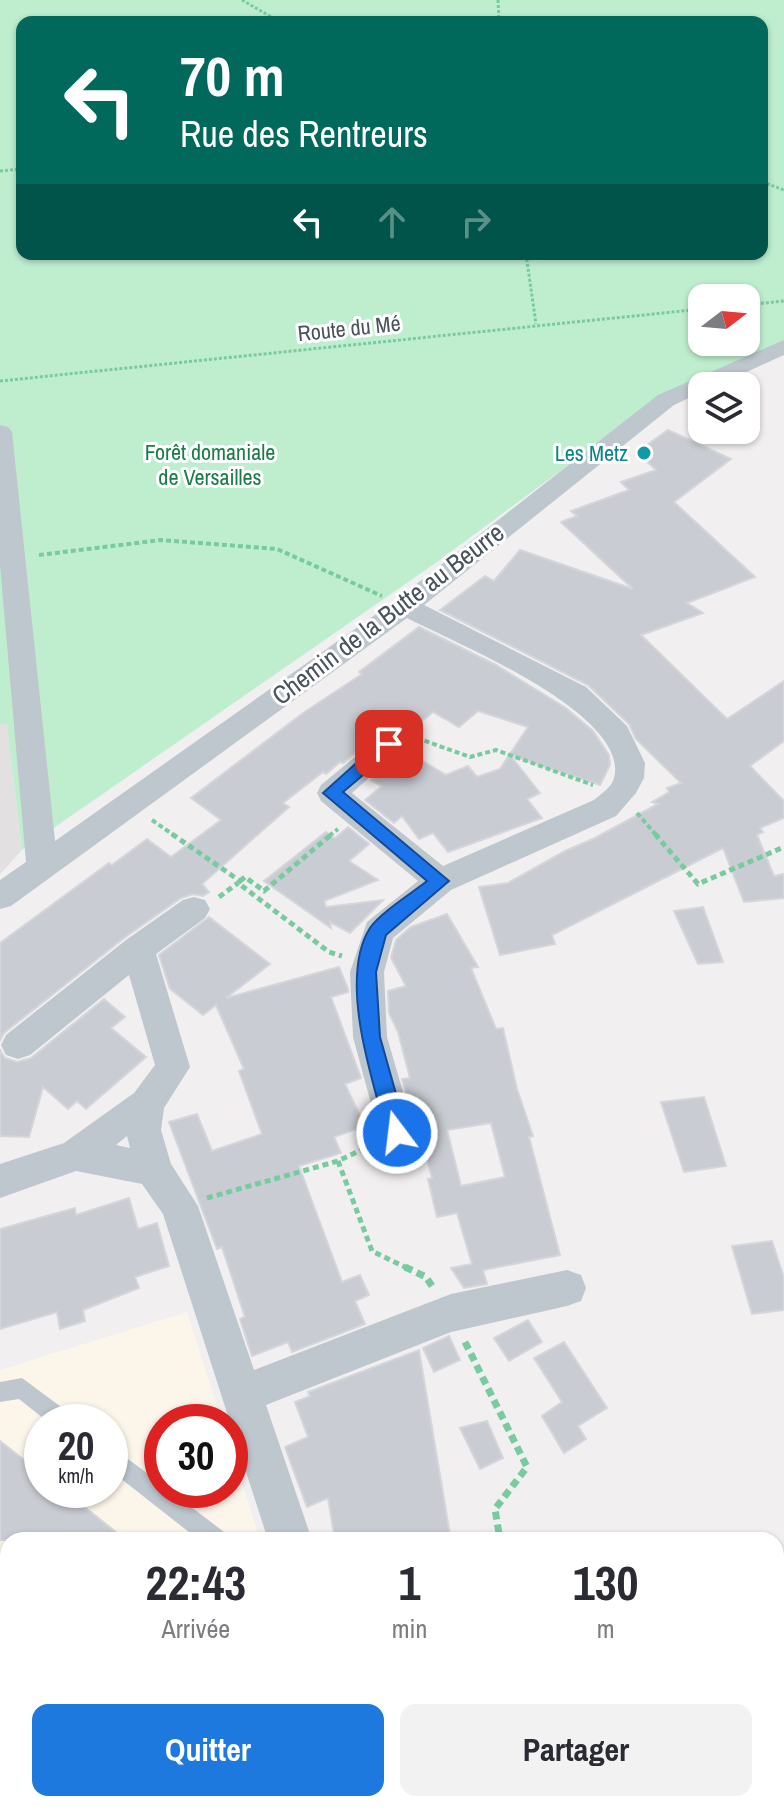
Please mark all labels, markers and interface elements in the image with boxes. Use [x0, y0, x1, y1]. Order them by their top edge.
text: 70 m [180, 38, 285, 113]
icon: left [48, 48, 152, 152]
text: Rue des Rentreurs [180, 110, 428, 158]
icon: left [286, 200, 330, 244]
icon: ahead [370, 200, 414, 244]
icon: right [454, 200, 498, 244]
north arrow [688, 284, 760, 356]
map controls [688, 284, 760, 444]
street label: Route du Mé [296, 308, 402, 348]
button: layers [688, 372, 760, 444]
park label: Forêt domaniale de Versailles [145, 437, 275, 492]
place label: Les Metz [555, 438, 628, 468]
marker: Les Metz [635, 444, 653, 462]
street label: Chemin de la Butte au Beurre [265, 515, 511, 712]
pin [355, 710, 423, 778]
icon: arrive [367, 722, 411, 766]
position arrow [355, 1091, 439, 1175]
speed limit sign: 30 [144, 1404, 248, 1508]
text: 20 [58, 1419, 94, 1472]
text: km/h [58, 1462, 94, 1489]
text: 22:43 [146, 1550, 246, 1615]
text: 1 [399, 1550, 420, 1615]
text: 130 [573, 1550, 638, 1615]
text: Arrivée [162, 1611, 230, 1646]
text: min [392, 1611, 427, 1646]
text: m [597, 1611, 615, 1646]
button: Quitter [32, 1704, 384, 1796]
button: Partager [400, 1704, 752, 1796]

